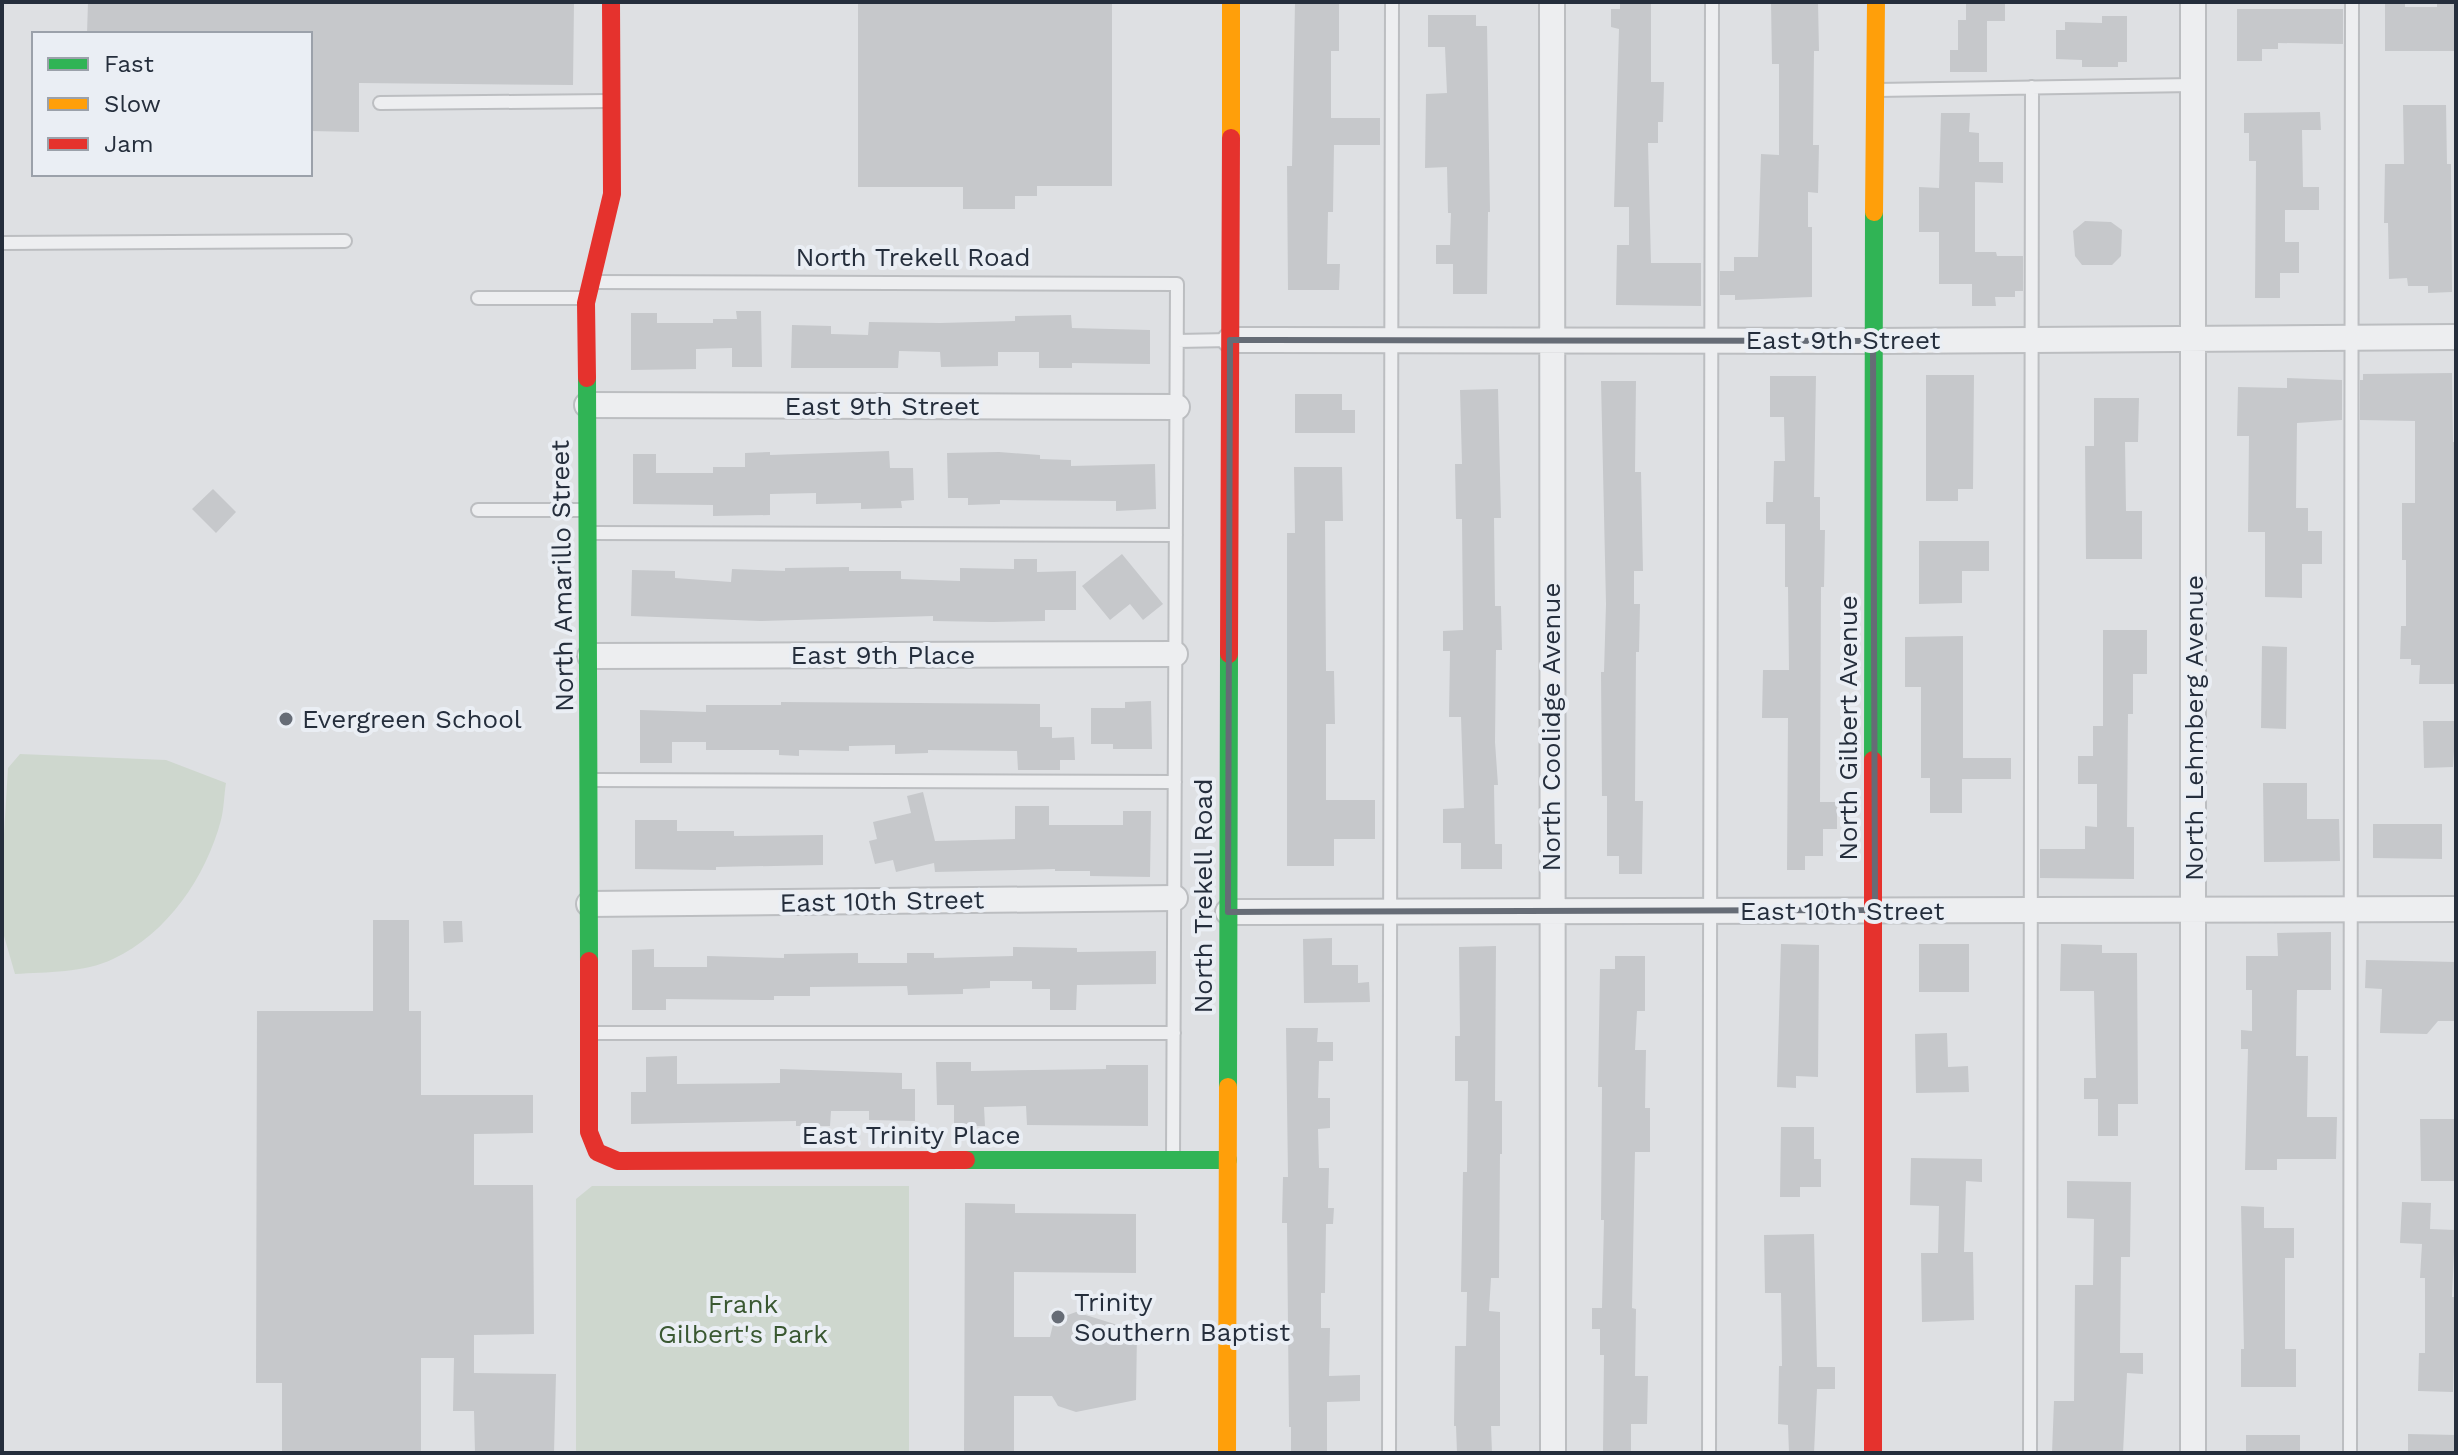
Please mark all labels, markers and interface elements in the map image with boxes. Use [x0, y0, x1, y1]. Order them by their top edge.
legend [32, 32, 312, 176]
text: Fast [104, 50, 154, 78]
text: Slow [104, 90, 161, 118]
text: Jam [104, 130, 154, 158]
street label: North Trekell Road [795, 242, 1031, 272]
street label: East 9th Street [1746, 325, 1941, 355]
street label: East 9th Street [785, 391, 980, 421]
street label: North Amarillo Street [545, 440, 579, 712]
street label: North Lehmberg Avenue [2179, 575, 2209, 881]
street label: North Coolidge Avenue [1536, 583, 1566, 872]
street label: North Gilbert Avenue [1833, 595, 1863, 861]
street label: East 9th Place [791, 640, 975, 670]
place label: Evergreen School [302, 704, 522, 734]
marker: Evergreen School [277, 710, 295, 728]
street label: North Trekell Road [1188, 778, 1218, 1014]
street label: East 10th Street [779, 884, 985, 918]
street label: East 10th Street [1740, 896, 1944, 926]
street label: East Trinity Place [801, 1120, 1021, 1150]
place label: Trinity Southern Baptist [1074, 1287, 1290, 1347]
park label: Frank Gilbert's Park [658, 1289, 828, 1349]
marker: Trinity Southern Baptist [1049, 1308, 1067, 1326]

